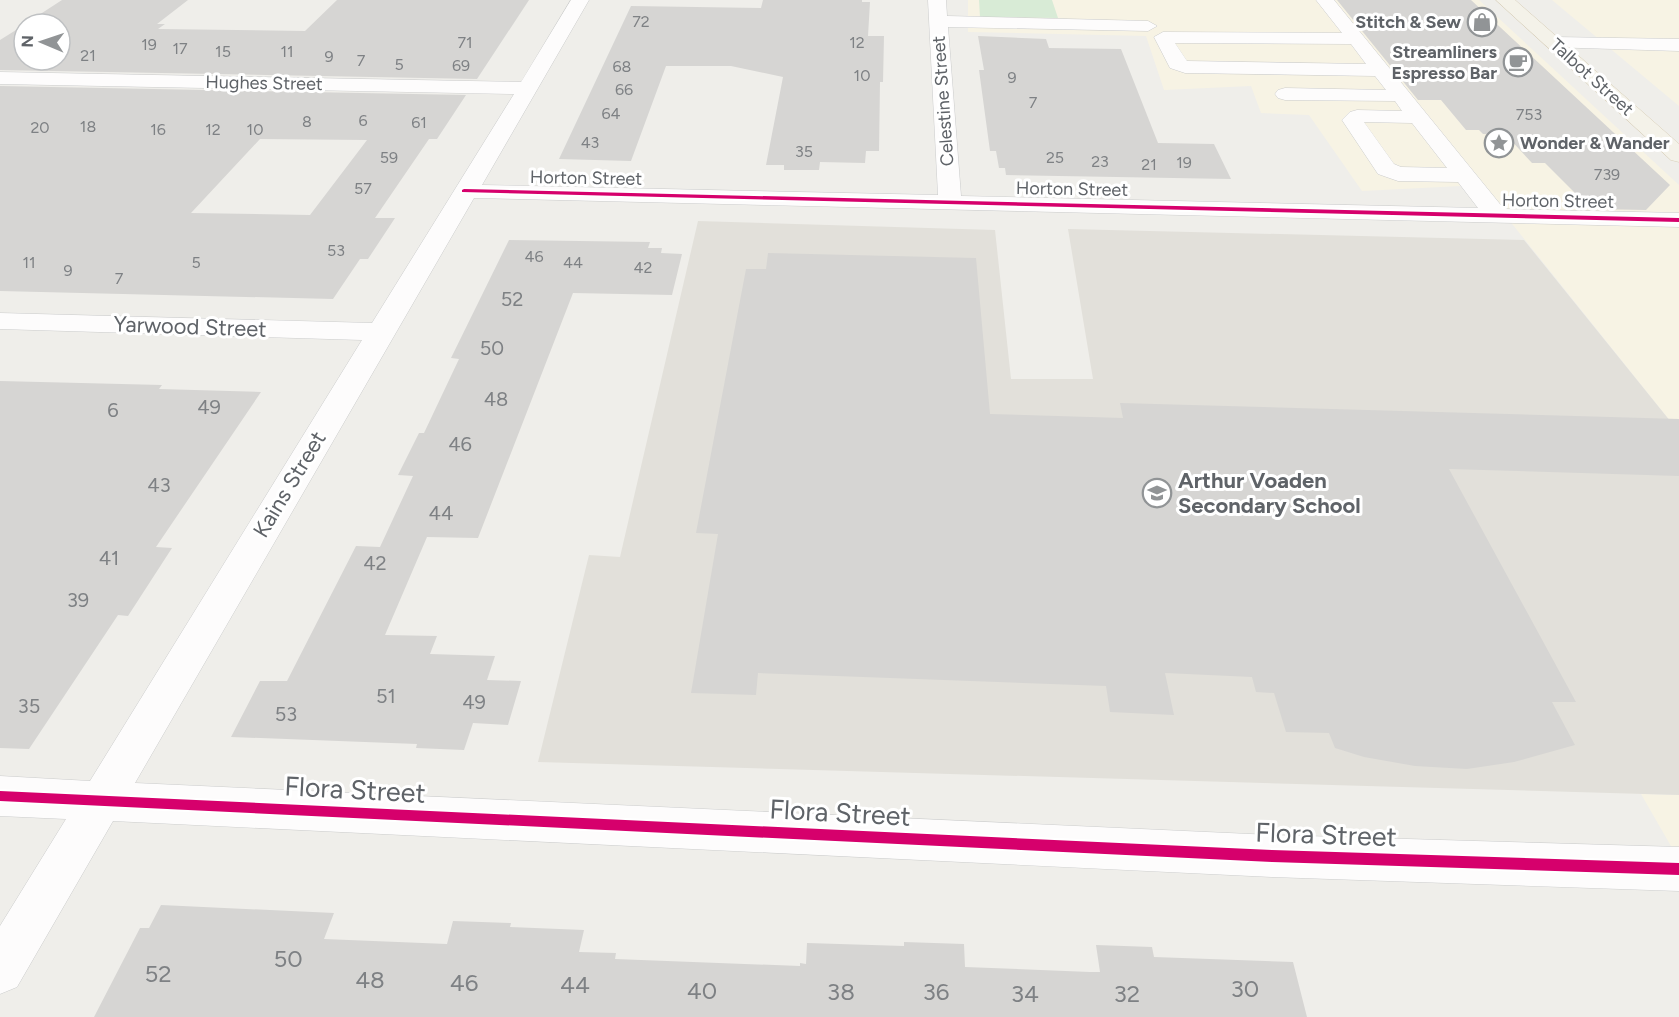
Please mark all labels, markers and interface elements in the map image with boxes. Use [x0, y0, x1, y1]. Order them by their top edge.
shop icon: Stitch & Sew [1466, 6, 1498, 38]
place label: Stitch & Sew [1355, 11, 1461, 33]
north arrow [12, 12, 72, 72]
house number: 72 [632, 12, 650, 31]
house number: 71 [457, 33, 473, 52]
house number: 12 [849, 33, 865, 52]
street label: Talbot Street [1546, 34, 1638, 120]
text: N [18, 35, 37, 48]
house number: 19 [141, 35, 157, 54]
street label: Celestine Street [927, 35, 959, 167]
house number: 17 [172, 39, 188, 58]
place label: Streamliners Espresso Bar [1391, 41, 1498, 84]
house number: 15 [215, 42, 231, 61]
house number: 11 [280, 42, 294, 61]
house number: 21 [80, 46, 96, 65]
cafe icon: Streamliners Espresso Bar [1502, 46, 1534, 78]
house number: 9 [324, 47, 334, 66]
house number: 7 [357, 51, 366, 70]
house number: 5 [394, 55, 404, 74]
house number: 69 [452, 56, 470, 75]
house number: 68 [613, 57, 631, 76]
house number: 10 [854, 66, 870, 85]
house number: 9 [1007, 68, 1017, 87]
street label: Hughes Street [205, 71, 323, 95]
house number: 66 [615, 80, 633, 99]
house number: 7 [1029, 93, 1038, 112]
house number: 64 [602, 104, 621, 123]
house number: 753 [1516, 105, 1542, 124]
house number: 6 [358, 111, 368, 130]
house number: 8 [302, 112, 312, 131]
house number: 61 [411, 113, 427, 132]
house number: 18 [80, 117, 96, 136]
house number: 20 [30, 118, 50, 137]
house number: 16 [150, 120, 166, 139]
house number: 12 [205, 120, 221, 139]
house number: 10 [247, 120, 263, 139]
place icon: Wonder & Wander [1483, 127, 1515, 159]
place label: Wonder & Wander [1520, 132, 1670, 154]
house number: 43 [581, 133, 599, 152]
house number: 35 [795, 142, 813, 161]
house number: 59 [380, 148, 398, 167]
house number: 25 [1046, 148, 1064, 167]
house number: 23 [1091, 152, 1109, 171]
house number: 19 [1176, 153, 1192, 172]
house number: 21 [1141, 155, 1157, 174]
house number: 739 [1594, 165, 1620, 184]
street label: Horton Street [530, 166, 642, 190]
street label: Horton Street [1016, 177, 1128, 201]
house number: 57 [354, 179, 372, 198]
street label: Horton Street [1502, 189, 1614, 213]
house number: 53 [327, 241, 345, 260]
house number: 46 [525, 247, 544, 266]
house number: 11 [22, 253, 36, 272]
house number: 5 [191, 253, 201, 272]
house number: 44 [563, 253, 583, 272]
house number: 42 [634, 258, 652, 277]
house number: 9 [63, 261, 73, 280]
house number: 7 [115, 269, 124, 288]
house number: 52 [501, 287, 523, 311]
street label: Yarwood Street [113, 310, 267, 343]
house number: 50 [480, 336, 504, 360]
house number: 48 [484, 387, 508, 411]
house number: 49 [197, 395, 221, 419]
house number: 6 [107, 398, 119, 422]
street label: Kains Street [247, 426, 332, 542]
house number: 46 [448, 432, 472, 456]
place label: Arthur Voaden Secondary School [1178, 467, 1361, 519]
house number: 43 [147, 473, 171, 497]
school or university icon: Arthur Voaden Secondary School [1141, 477, 1173, 509]
house number: 44 [429, 501, 453, 525]
house number: 41 [99, 546, 119, 570]
house number: 42 [363, 551, 387, 575]
house number: 39 [67, 588, 89, 612]
house number: 51 [376, 684, 396, 708]
house number: 49 [462, 690, 486, 714]
house number: 35 [18, 694, 40, 718]
house number: 53 [275, 702, 297, 726]
street label: Flora Street [284, 769, 427, 810]
street label: Flora Street [769, 792, 912, 833]
street label: Flora Street [1255, 816, 1397, 853]
house number: 50 [273, 944, 303, 973]
house number: 52 [144, 959, 172, 988]
house number: 48 [355, 965, 385, 994]
house number: 46 [450, 968, 478, 997]
house number: 44 [560, 970, 590, 999]
house number: 30 [1231, 974, 1259, 1003]
house number: 40 [687, 976, 717, 1005]
house number: 38 [827, 977, 855, 1006]
house number: 36 [923, 977, 949, 1006]
house number: 34 [1011, 979, 1039, 1008]
house number: 32 [1114, 979, 1140, 1008]

